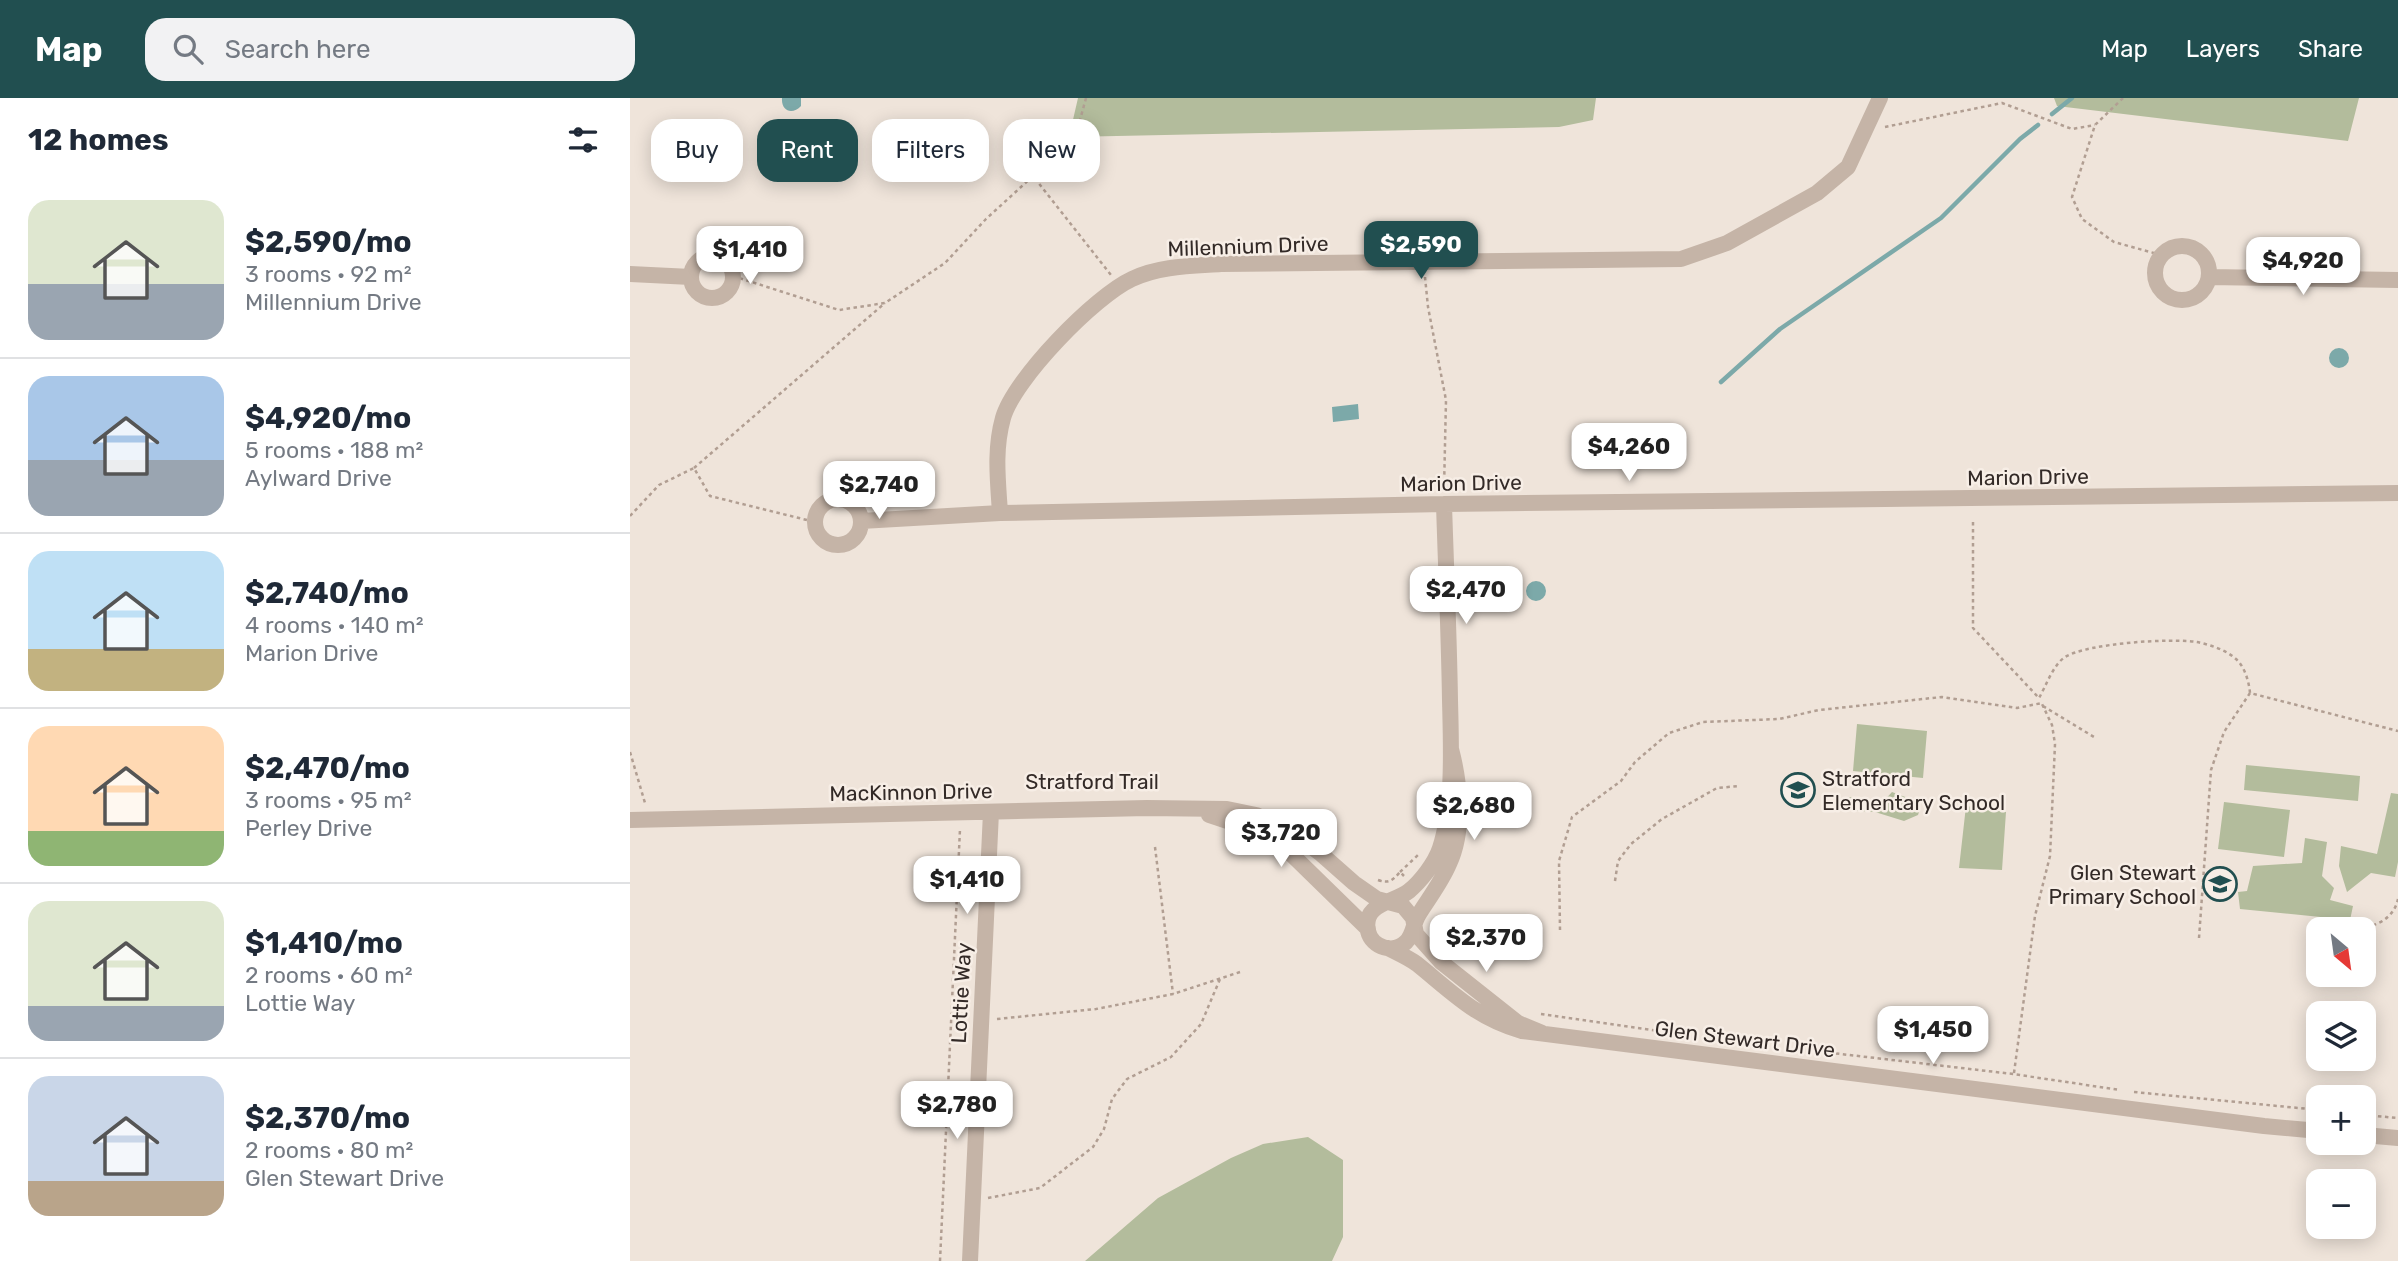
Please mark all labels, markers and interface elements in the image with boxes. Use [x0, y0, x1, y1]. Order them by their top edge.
search box [145, 18, 635, 81]
text: Map [35, 30, 103, 69]
icon: search [169, 30, 207, 68]
text: Search here [225, 34, 370, 65]
text: Map [2101, 35, 2148, 63]
text: Layers [2186, 35, 2260, 63]
text: Share [2298, 35, 2363, 63]
chip: Buy [651, 119, 743, 182]
chip: Rent [757, 119, 858, 182]
chip: Filters [872, 119, 989, 182]
chip: New [1003, 119, 1100, 182]
icon: filters [564, 121, 602, 159]
text: 12 homes [28, 122, 169, 158]
pin: $2,590 [1364, 222, 1478, 281]
text: $2,590/mo [245, 224, 412, 260]
pin: $1,410 [693, 226, 807, 286]
icon: home [84, 228, 168, 312]
text: $2,590 [1380, 230, 1462, 258]
street label: Millennium Drive [1167, 231, 1329, 261]
text: $1,410 [712, 235, 788, 263]
pin: $4,920 [2246, 238, 2360, 297]
text: $4,920 [2262, 246, 2344, 274]
text: 3 rooms · 92 m² [245, 260, 411, 288]
text: Millennium Drive [245, 288, 422, 316]
text: $4,920/mo [245, 400, 411, 436]
icon: home [84, 404, 168, 488]
pin: $4,260 [1572, 424, 1686, 483]
text: $4,260 [1588, 432, 1670, 460]
text: 5 rooms · 188 m² [245, 436, 423, 464]
pin: $2,740 [822, 462, 936, 521]
street label: Marion Drive [1967, 463, 2089, 491]
text: Aylward Drive [245, 464, 392, 492]
street label: Marion Drive [1400, 469, 1522, 497]
text: $2,740 [839, 470, 919, 498]
pin: $2,470 [1409, 566, 1523, 626]
text: $2,740/mo [245, 575, 409, 611]
text: $2,470 [1426, 575, 1506, 603]
icon: home [84, 579, 168, 663]
text: 4 rooms · 140 m² [245, 611, 424, 639]
text: Marion Drive [245, 639, 378, 667]
text: $2,470/mo [245, 750, 410, 786]
icon: home [84, 754, 168, 838]
place label: Stratford Elementary School [1822, 766, 2005, 815]
street label: Stratford Trail [1025, 769, 1159, 794]
school or university icon: Stratford Elementary School [1779, 771, 1817, 809]
street label: MacKinnon Drive [829, 778, 993, 806]
pin: $2,680 [1417, 782, 1531, 842]
text: 3 rooms · 95 m² [245, 786, 412, 814]
text: $2,680 [1433, 791, 1515, 819]
pin: $3,720 [1224, 810, 1338, 869]
text: Perley Drive [245, 814, 372, 842]
text: $3,720 [1241, 818, 1321, 846]
pin: $1,410 [910, 856, 1024, 916]
place label: Glen Stewart Primary School [2048, 860, 2196, 909]
text: $1,410 [929, 865, 1005, 893]
school or university icon: Glen Stewart Primary School [2201, 865, 2239, 903]
pin: $2,370 [1429, 914, 1543, 974]
north arrow [2306, 917, 2376, 987]
map controls [2306, 917, 2376, 1239]
text: $2,370 [1446, 923, 1526, 951]
text: $1,410/mo [245, 925, 403, 961]
icon: home [84, 929, 168, 1013]
street label: Lottie Way [946, 942, 976, 1044]
text: 2 rooms · 60 m² [245, 961, 413, 989]
text: Lottie Way [245, 989, 356, 1017]
button: layers [2306, 1001, 2376, 1071]
pin: $1,450 [1876, 1006, 1990, 1066]
text: $1,450 [1893, 1015, 1973, 1043]
street label: Glen Stewart Drive [1653, 1016, 1837, 1062]
pin: $2,780 [900, 1082, 1014, 1141]
button: + [2306, 1085, 2376, 1155]
text: $2,780 [917, 1090, 997, 1118]
text: $2,370/mo [245, 1100, 410, 1136]
icon: home [84, 1104, 168, 1188]
text: 2 rooms · 80 m² [245, 1136, 413, 1164]
text: Glen Stewart Drive [245, 1164, 444, 1192]
button: − [2306, 1169, 2376, 1239]

